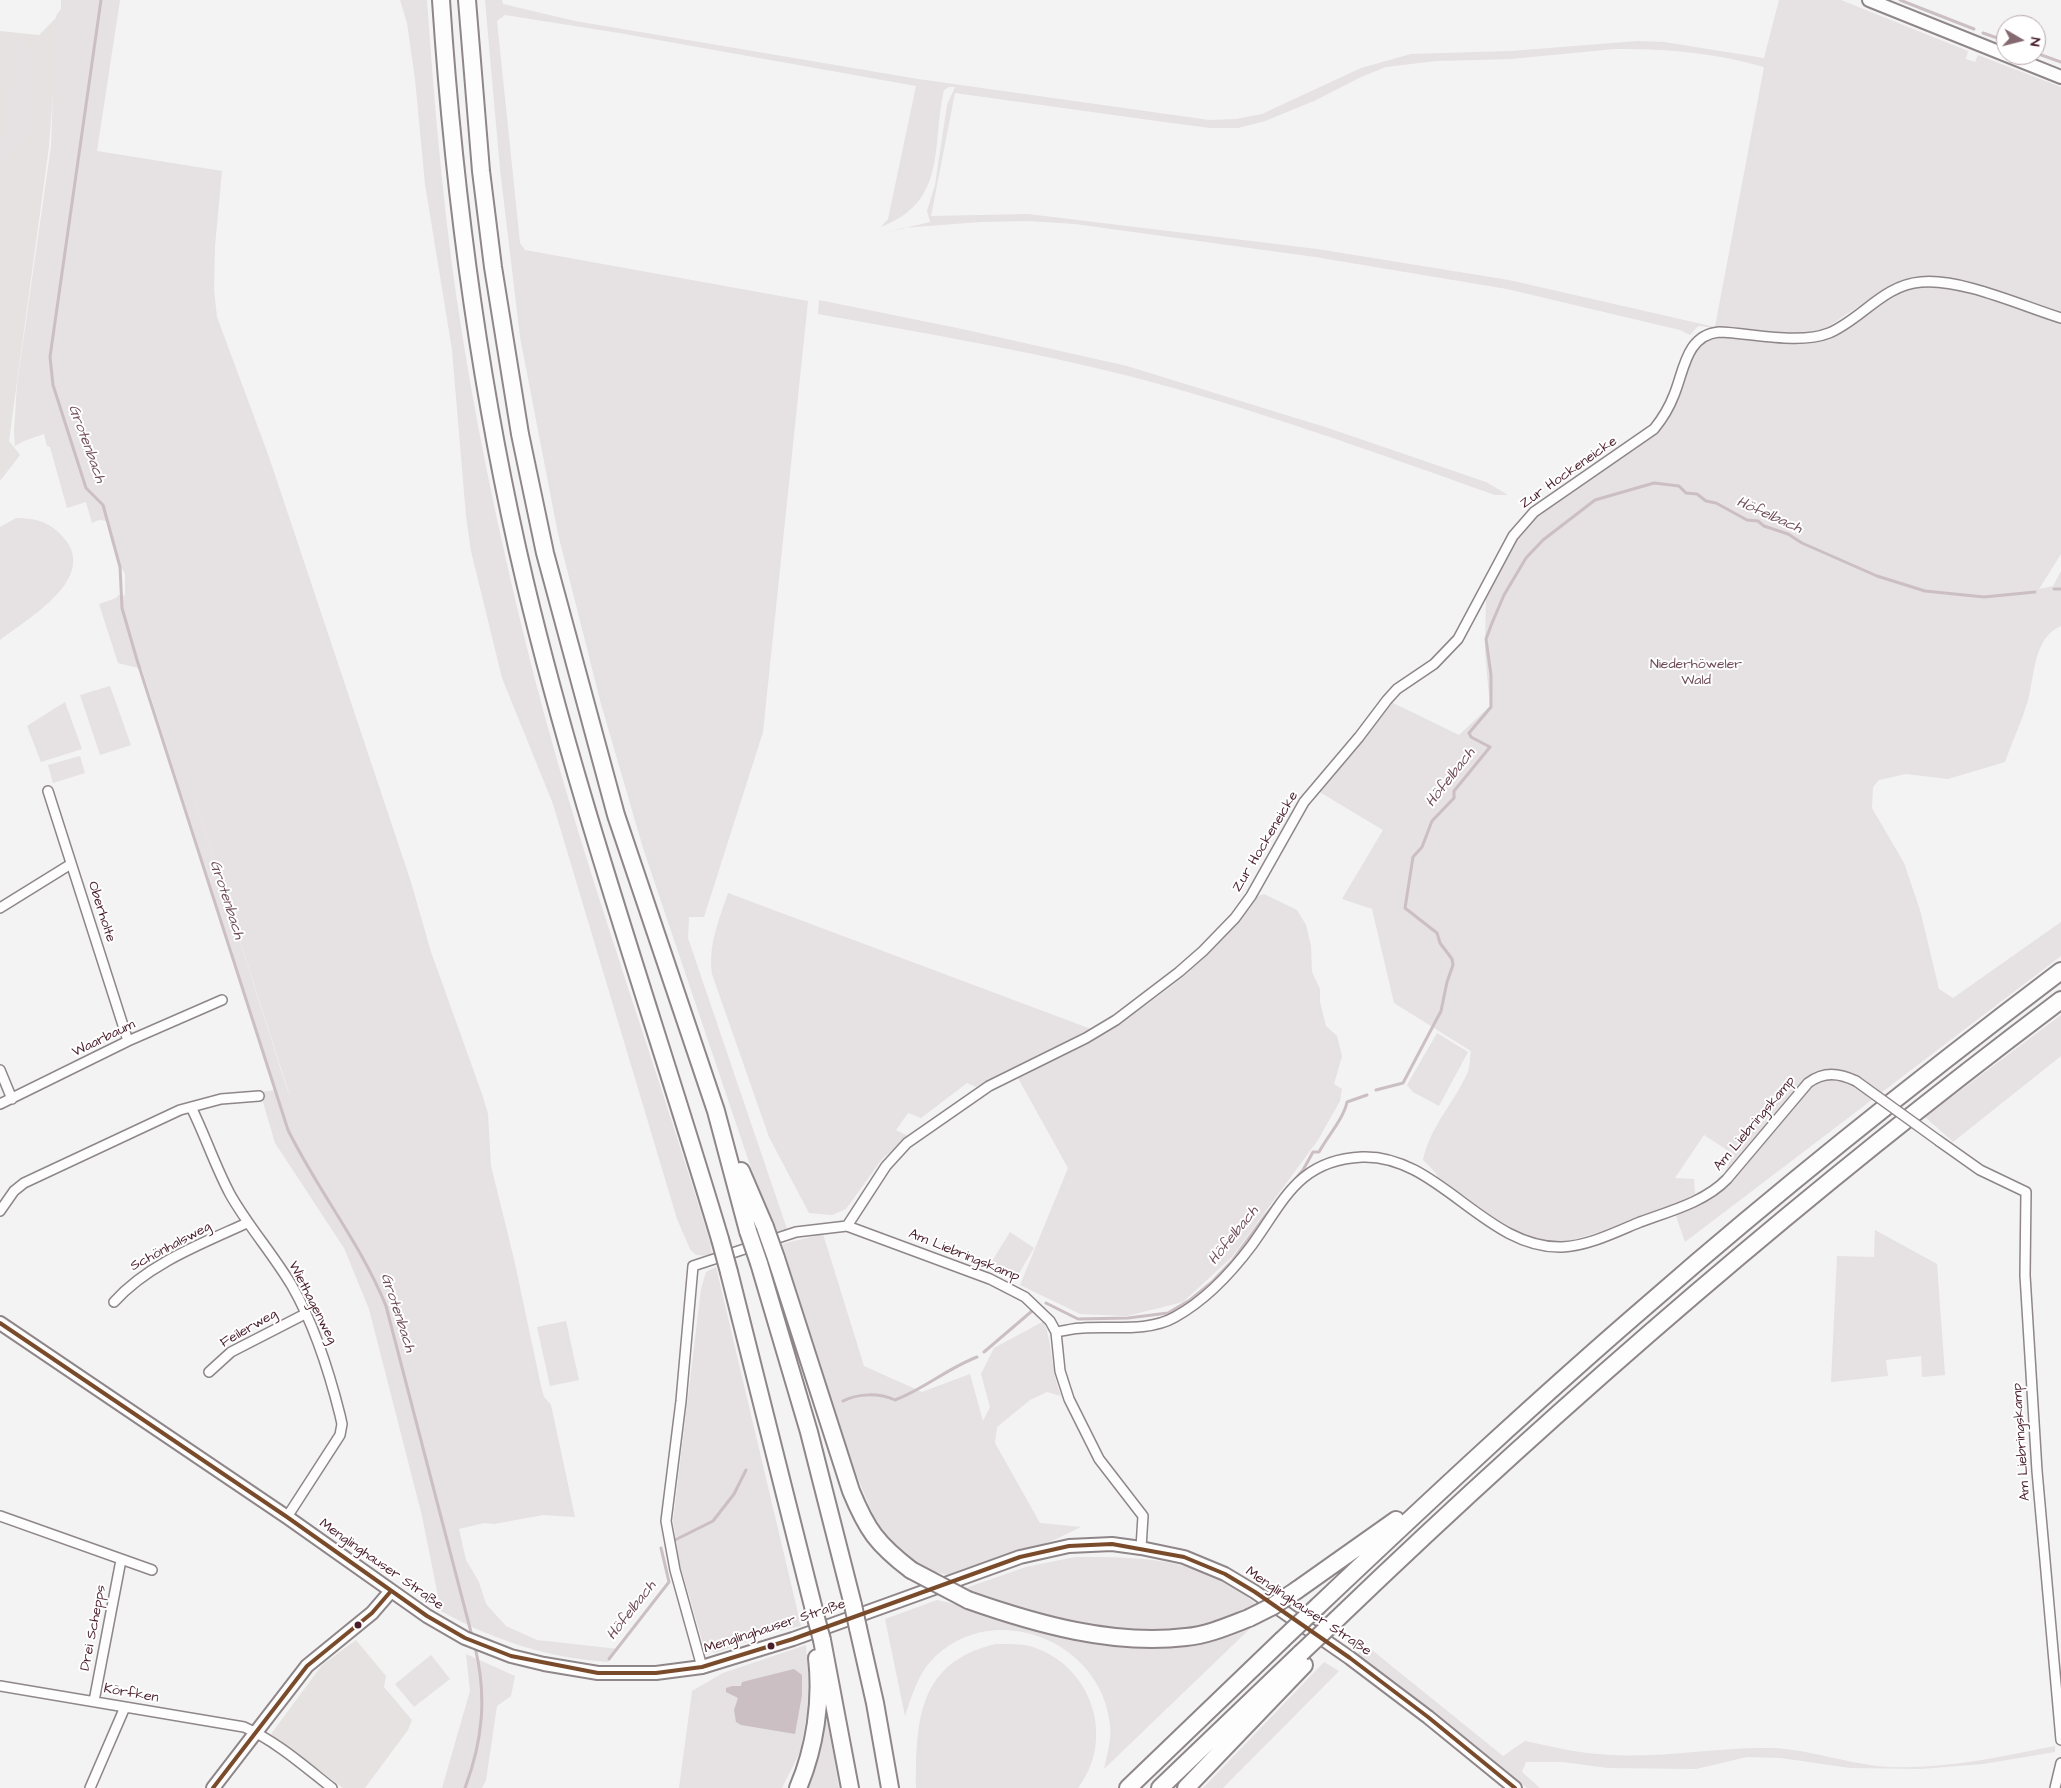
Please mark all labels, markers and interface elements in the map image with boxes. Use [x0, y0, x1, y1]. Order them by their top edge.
north arrow [1996, 15, 2046, 65]
text: N [2024, 36, 2045, 48]
water label: Grotenbach [64, 403, 108, 485]
street label: Zur Hockeneicke [1517, 433, 1621, 513]
water label: Höfelbach [1733, 494, 1805, 538]
park label: Niederhöweler Wald [1650, 657, 1742, 690]
water label: Höfelbach [1422, 745, 1480, 811]
street label: Zur Hockeneicke [1229, 789, 1303, 895]
water label: Grotenbach [205, 858, 247, 942]
street label: Oberholte [83, 880, 119, 944]
street label: Waarbaum [70, 1017, 138, 1061]
street label: Am Liebringskamp [1711, 1073, 1799, 1175]
water label: Höfelbach [1205, 1203, 1263, 1269]
street label: Schönhalsweg [128, 1219, 214, 1275]
street label: Am Liebringskamp [906, 1226, 1022, 1286]
street label: Wiethagenweg [284, 1259, 340, 1347]
water label: Grotenbach [376, 1271, 418, 1355]
street label: Feilerweg [218, 1306, 280, 1352]
street label: Am Liebringskamp [2009, 1382, 2035, 1502]
street label: Menglinghauser Straße [316, 1516, 446, 1614]
street label: Menglinghauser Straße [1242, 1564, 1374, 1660]
water label: Höfelbach [603, 1578, 661, 1644]
street label: Drei Schepps [77, 1584, 111, 1672]
street label: Menglinghauser Straße [702, 1596, 848, 1658]
unlabelled marker [353, 1620, 363, 1630]
unlabelled marker [766, 1641, 776, 1651]
street label: Körfken [102, 1681, 160, 1707]

